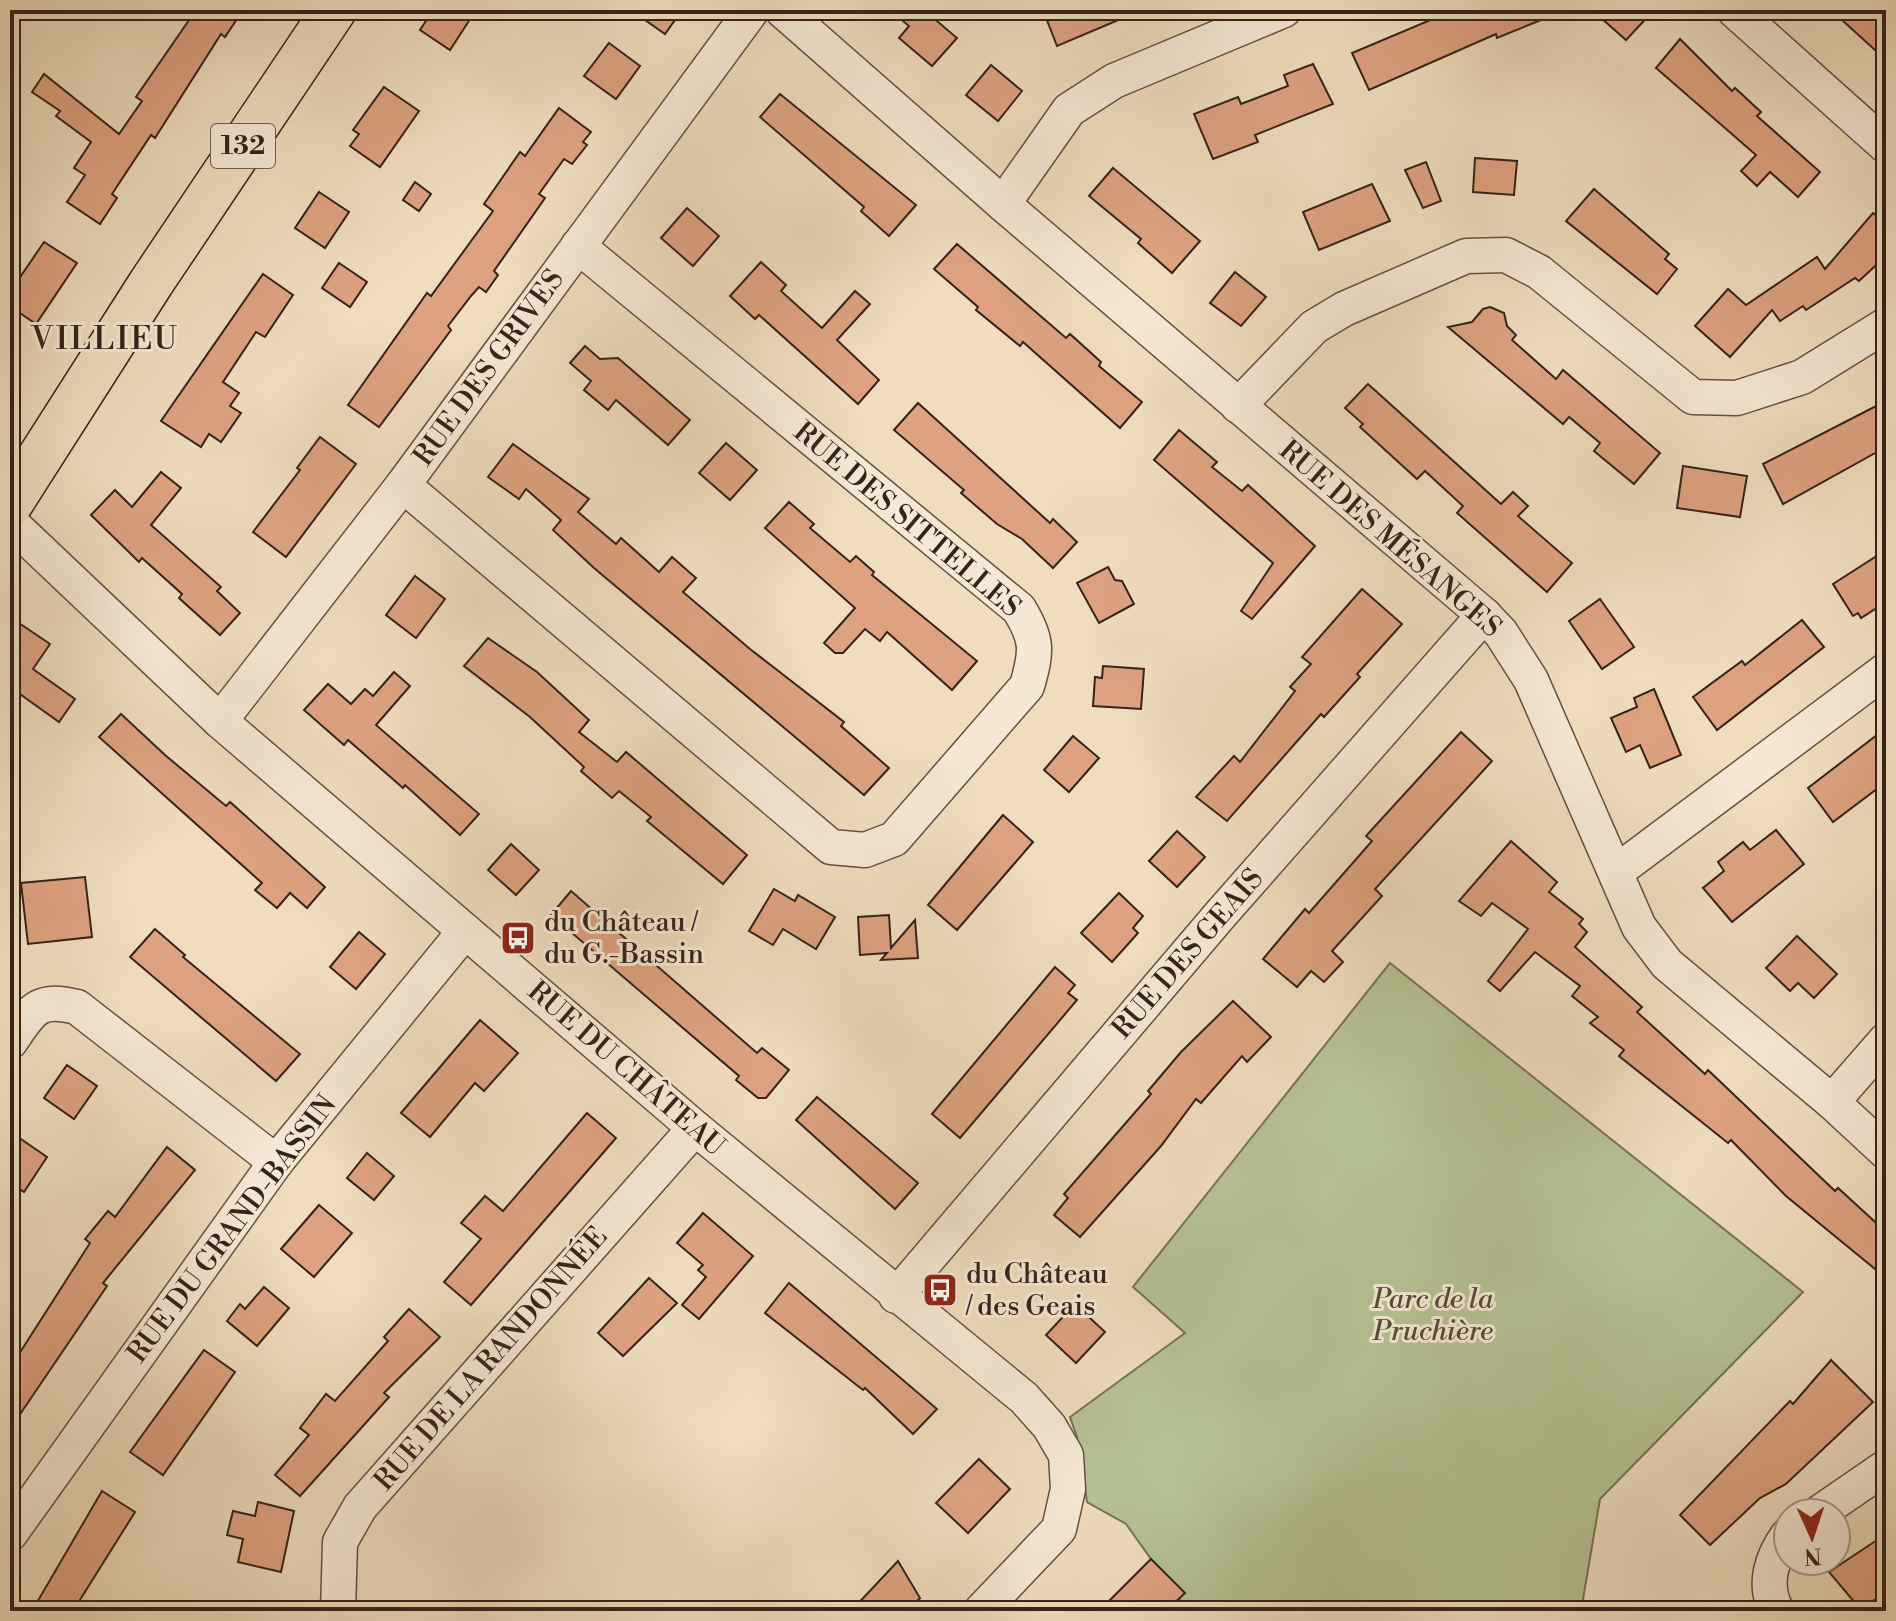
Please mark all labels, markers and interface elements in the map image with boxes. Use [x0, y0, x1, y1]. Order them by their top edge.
road number: 132 [211, 124, 275, 168]
street label: RUE DES GRIVES [406, 263, 572, 473]
district label: VILLIEU [30, 319, 179, 359]
street label: RUE DES SITTELLES [786, 415, 1028, 625]
street label: RUE DES MÉSANGES [1272, 431, 1510, 645]
street label: RUE DES GEAIS [1105, 862, 1271, 1046]
place label: du Château / du G.-Bassin [544, 905, 704, 972]
bus stop icon: du Château / du G.-Bassin [499, 919, 537, 957]
street label: RUE DU CHÂTEAU [520, 972, 733, 1164]
street label: RUE DU GRAND-BASSIN [120, 1088, 344, 1370]
street label: RUE DE LA RANDONNÉE [365, 1218, 615, 1498]
place label: du Château / des Geais [965, 1257, 1108, 1324]
bus stop icon: du Château / des Geais [921, 1271, 959, 1309]
park label: Parc de la Pruchière [1372, 1282, 1494, 1349]
north arrow [1772, 1497, 1852, 1577]
text: N [1803, 1542, 1822, 1569]

